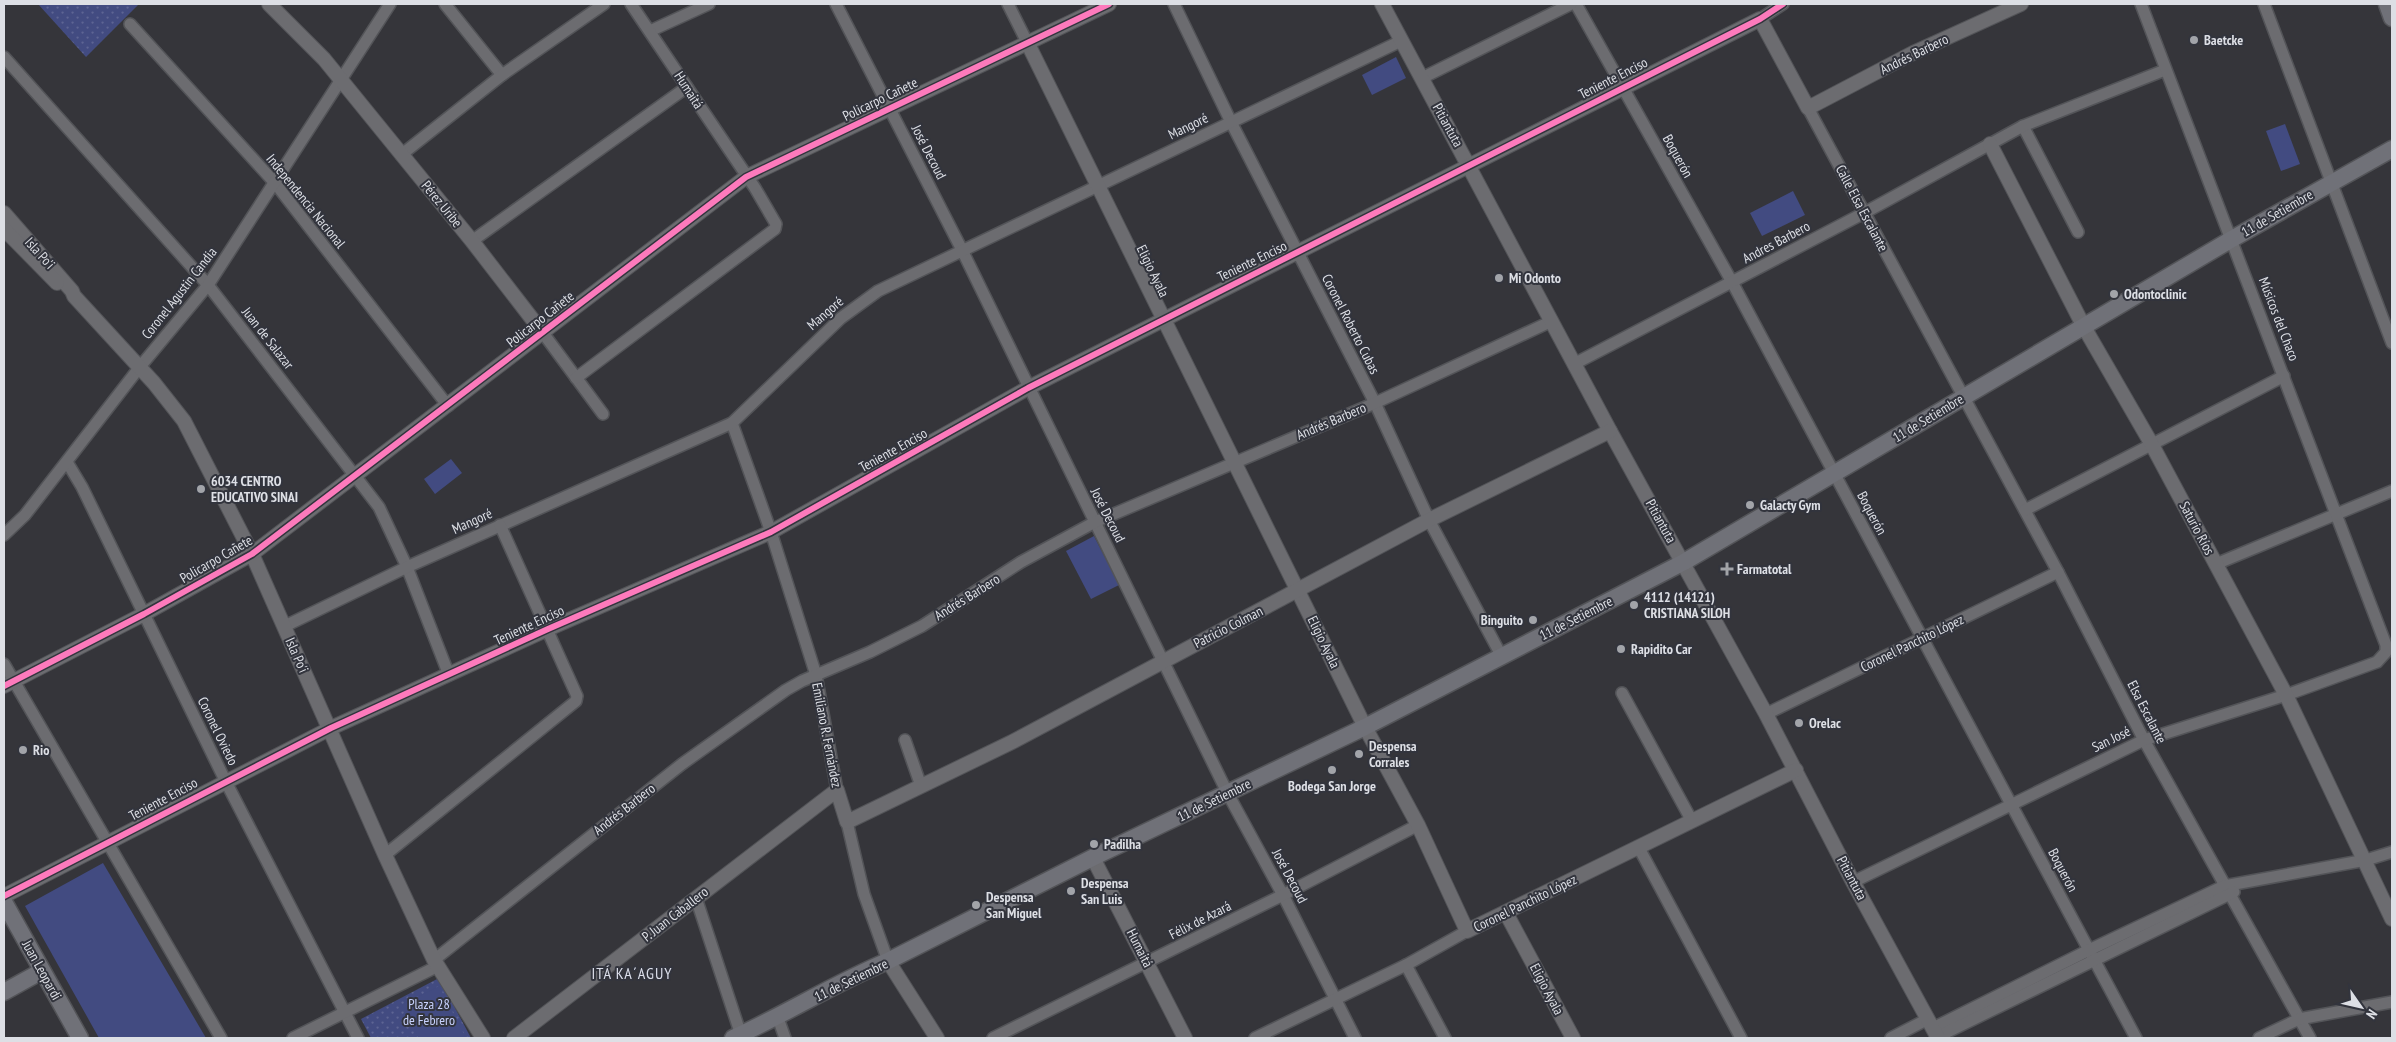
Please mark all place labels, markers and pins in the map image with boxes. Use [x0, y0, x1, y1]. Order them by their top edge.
place label: Baetcke [2204, 31, 2243, 49]
marker: Baetcke [2188, 34, 2200, 46]
place label: Mi Odonto [1509, 269, 1561, 287]
marker: Mi Odonto [1493, 272, 1505, 284]
place label: Odontoclinic [2124, 285, 2187, 303]
marker: Odontoclinic [2108, 288, 2120, 300]
place label: 6034 CENTRO EDUCATIVO SINAI [211, 472, 298, 506]
marker: 6034 CENTRO EDUCATIVO SINAI [195, 483, 207, 495]
place label: Galacty Gym [1760, 496, 1820, 514]
marker: Galacty Gym [1744, 499, 1756, 511]
place label: Farmatotal [1737, 560, 1792, 578]
marker: Farmatotal [1721, 563, 1733, 575]
place label: 4112 (14121) CRISTIANA SILOH [1644, 588, 1730, 622]
marker: 4112 (14121) CRISTIANA SILOH [1628, 599, 1640, 611]
place label: Binguito [1481, 611, 1523, 629]
marker: Binguito [1527, 614, 1539, 626]
place label: Rapidito Car [1631, 640, 1693, 658]
marker: Rapidito Car [1615, 643, 1627, 655]
place label: Orelac [1809, 714, 1841, 732]
marker: Orelac [1793, 717, 1805, 729]
place label: Despensa Corrales [1369, 737, 1417, 771]
place label: Rio [33, 741, 49, 759]
marker: Rio [17, 744, 29, 756]
marker: Despensa Corrales [1353, 748, 1365, 760]
marker: Bodega San Jorge [1326, 764, 1338, 776]
place label: Bodega San Jorge [1288, 777, 1376, 795]
place label: Padilha [1104, 835, 1141, 853]
marker: Padilha [1088, 838, 1100, 850]
place label: Despensa San Luis [1081, 874, 1129, 908]
marker: Despensa San Luis [1065, 885, 1077, 897]
place label: Despensa San Miguel [986, 888, 1042, 922]
marker: Despensa San Miguel [970, 899, 982, 911]

